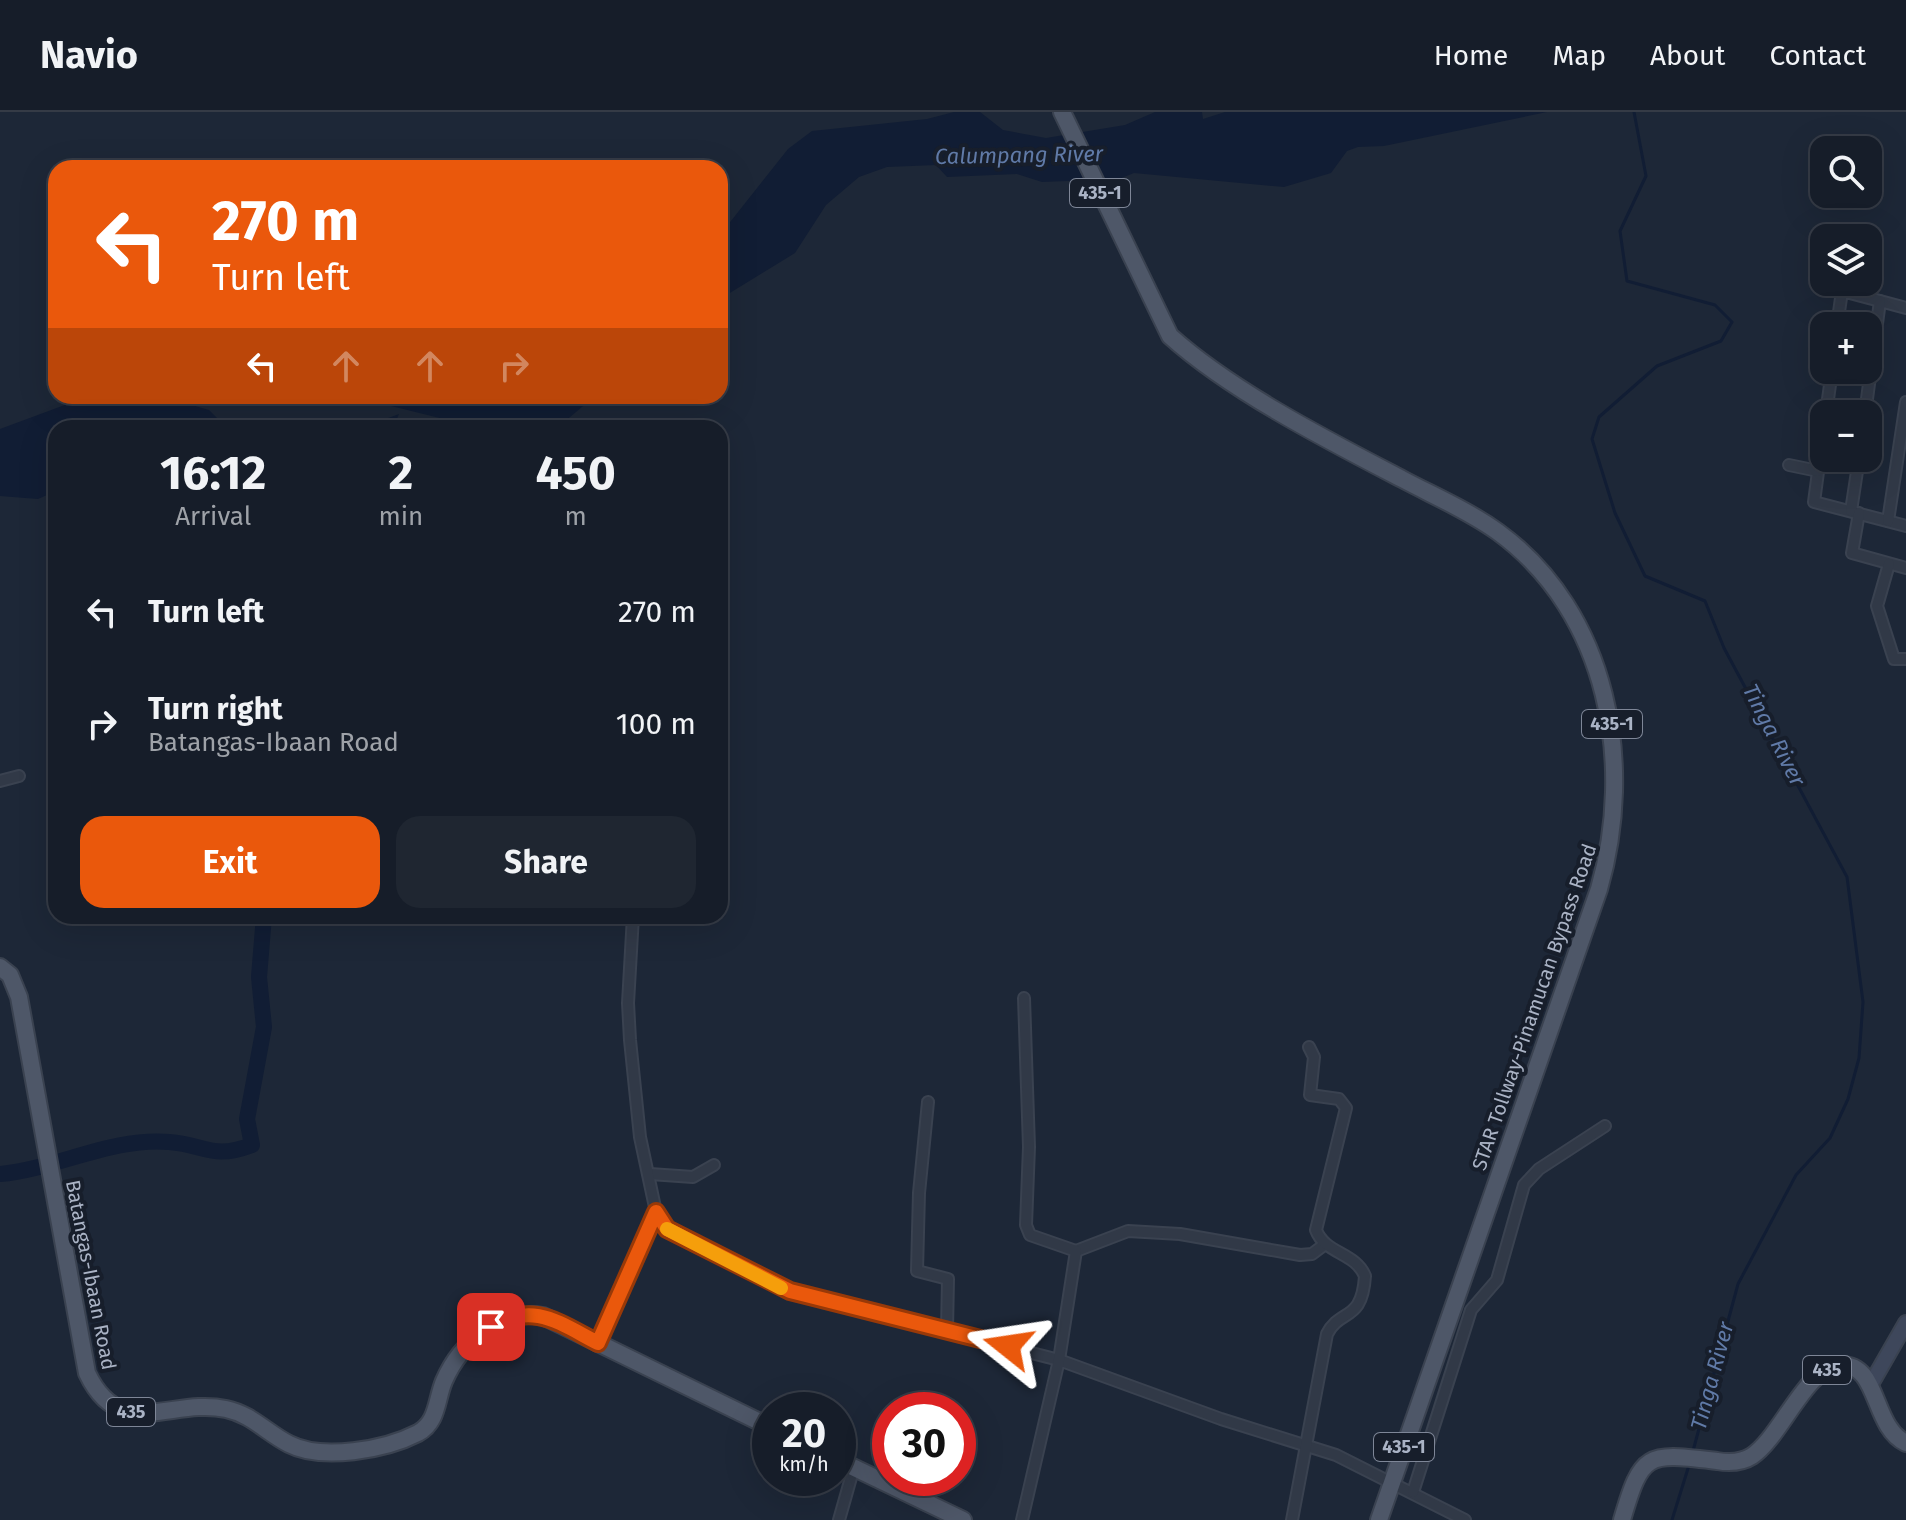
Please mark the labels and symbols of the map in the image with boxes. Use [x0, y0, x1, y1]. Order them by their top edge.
water label: Calumpang River [935, 140, 1104, 170]
road number: 435-1 [1070, 179, 1130, 207]
water label: Tinga River [1737, 680, 1811, 791]
road number: 435-1 [1582, 710, 1642, 738]
street label: STAR Tollway-Pinamucan Bypass Road [1467, 841, 1601, 1173]
street label: Batangas-Ibaan Road [61, 1178, 121, 1372]
pin [457, 1293, 525, 1361]
position arrow [966, 1304, 1050, 1388]
water label: Tinga River [1685, 1318, 1740, 1433]
road number: 435 [1803, 1356, 1851, 1384]
speed limit sign: 30 [872, 1392, 976, 1496]
road number: 435 [107, 1398, 155, 1426]
road number: 435-1 [1374, 1433, 1434, 1461]

